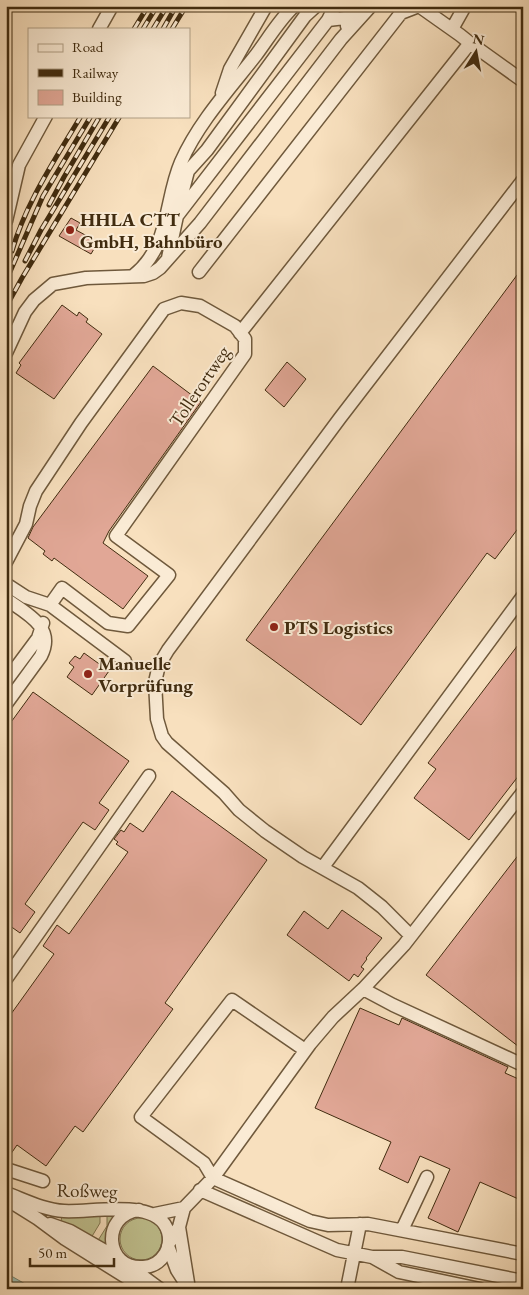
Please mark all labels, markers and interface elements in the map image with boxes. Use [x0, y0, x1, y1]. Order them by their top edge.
legend [28, 28, 190, 118]
north arrow [452, 28, 502, 78]
text: N [471, 29, 486, 49]
text: Road [72, 37, 104, 56]
text: Railway [72, 63, 119, 82]
text: Building [72, 87, 122, 106]
place label: HHLA CTT GmbH, Bahnbüro [80, 207, 223, 254]
marker: HHLA CTT GmbH, Bahnbüro [64, 224, 76, 236]
street label: Tollerortweg [163, 340, 236, 432]
place label: PTS Logistics [284, 615, 393, 640]
marker: PTS Logistics [268, 621, 280, 633]
place label: Manuelle Vorprüfung [98, 651, 193, 698]
marker: Manuelle Vorprüfung [82, 668, 94, 680]
street label: Roßweg [56, 1177, 118, 1204]
scale bar [30, 1235, 114, 1267]
text: 50 m [38, 1243, 67, 1262]

